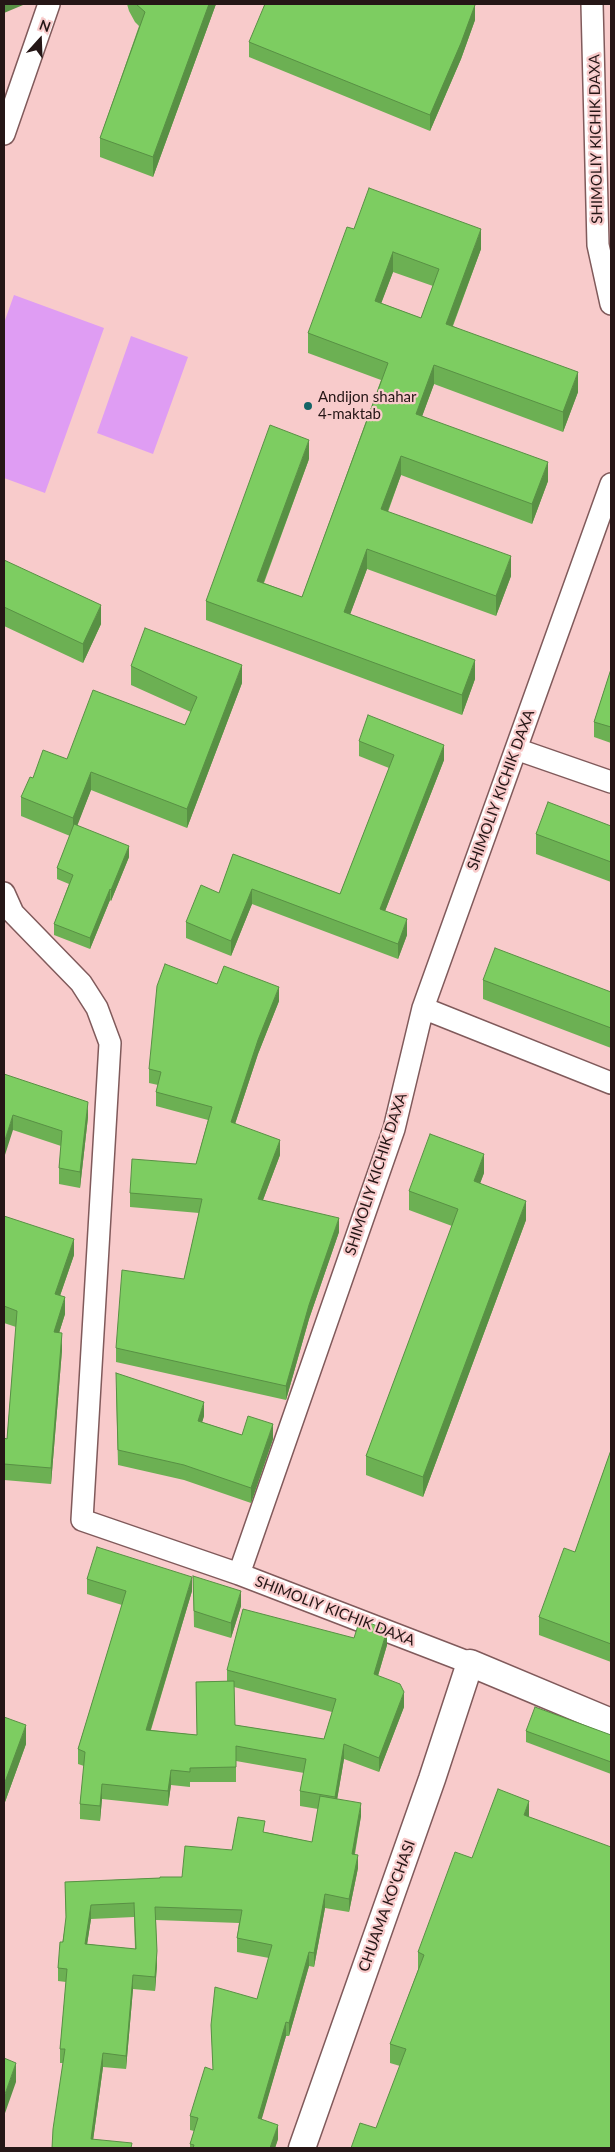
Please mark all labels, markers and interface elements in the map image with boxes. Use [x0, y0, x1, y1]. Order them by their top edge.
north arrow [15, 15, 65, 65]
text: N [37, 16, 53, 35]
street label: SHIMOLIY KICHIK DAXA [586, 54, 606, 224]
place label: Andijon shahar 4-maktab [318, 388, 416, 423]
marker: Andijon shahar 4-maktab [302, 400, 314, 412]
street label: SHIMOLIY KICHIK DAXA [464, 707, 538, 873]
street label: SHIMOLIY KICHIK DAXA [341, 1091, 411, 1257]
street label: SHIMOLIY KICHIK DAXA [253, 1572, 417, 1650]
street label: CHUAMA KO'CHASI [355, 1838, 419, 1974]

